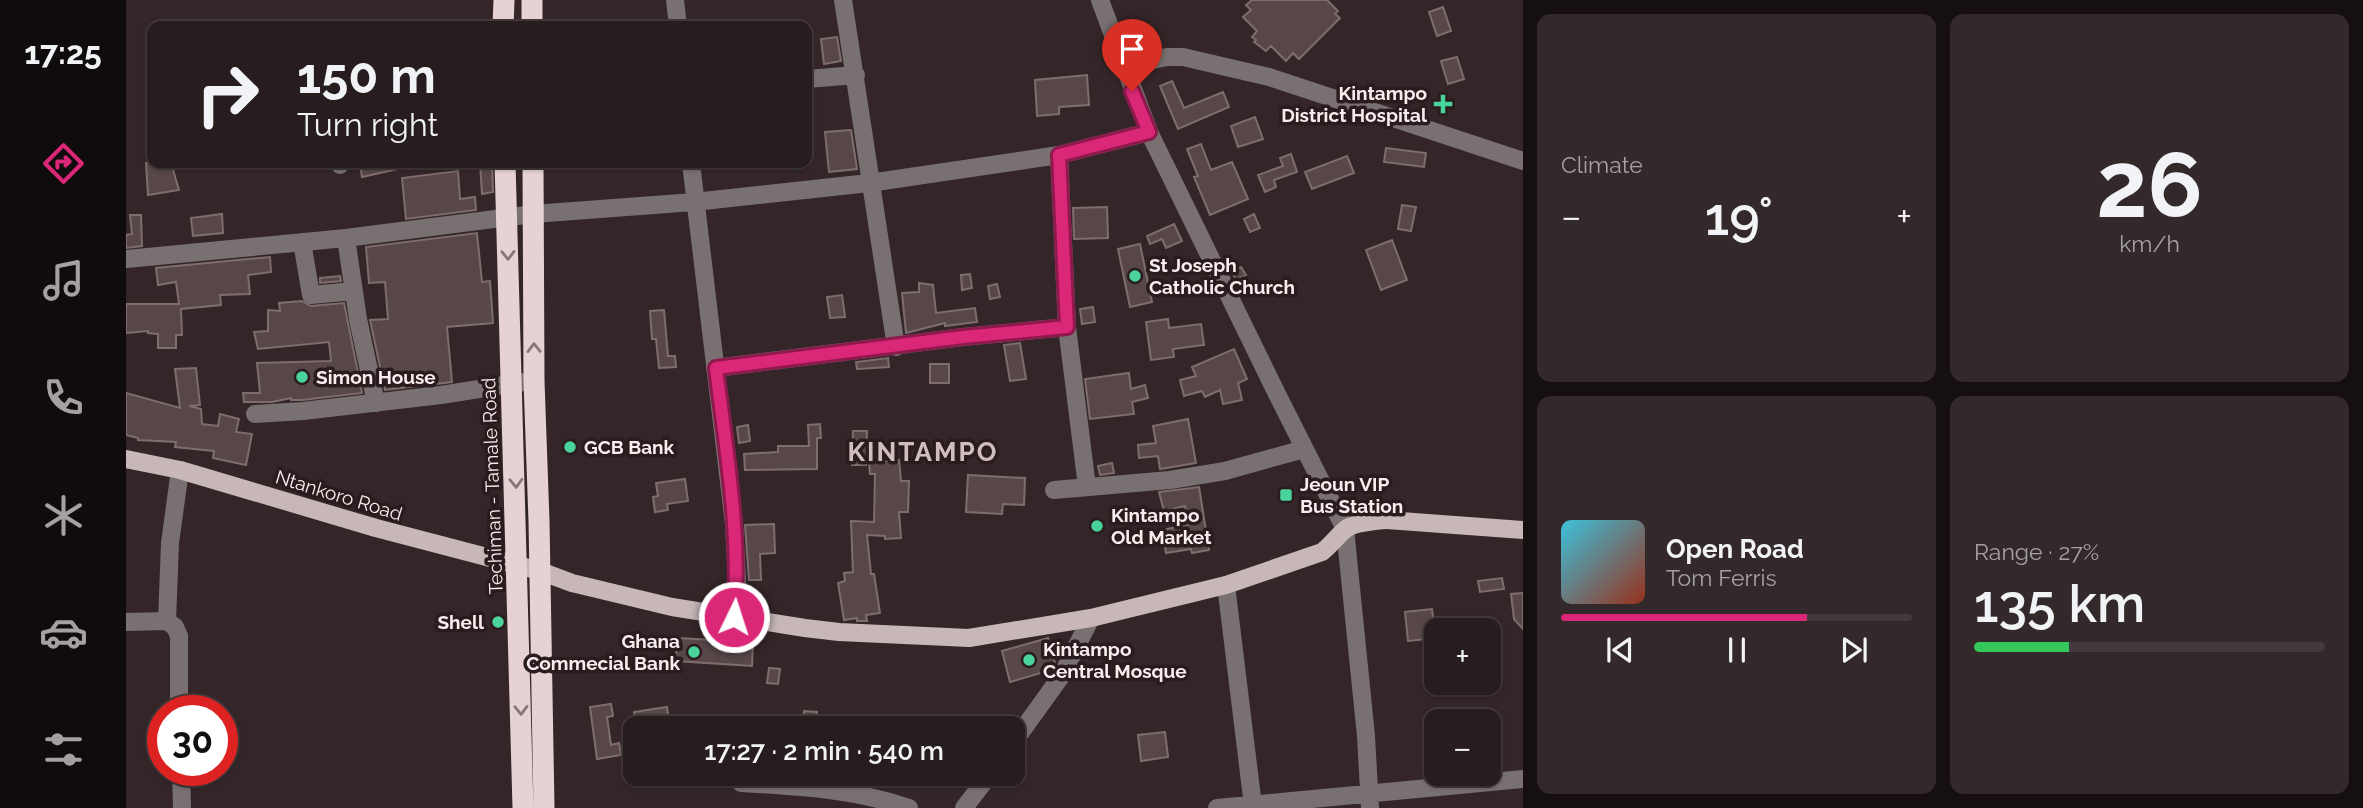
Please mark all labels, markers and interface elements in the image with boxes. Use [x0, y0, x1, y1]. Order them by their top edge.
pin [1102, 19, 1162, 91]
icon: arrive [1113, 30, 1151, 68]
text: 17:25 [24, 34, 102, 71]
text: 150 m [297, 47, 436, 104]
icon: right [182, 49, 273, 140]
place label: Kintampo District Hospital [1281, 82, 1428, 126]
marker: Kintampo District Hospital [1433, 94, 1453, 114]
text: Turn right [297, 106, 438, 143]
text: 26 [2096, 131, 2203, 238]
icon: directions [39, 139, 88, 188]
text: Climate [1561, 151, 1643, 178]
text: 19° [1705, 186, 1773, 247]
text: − [1561, 194, 1581, 239]
text: + [1896, 194, 1912, 239]
text: km/h [2119, 230, 2180, 257]
one-way arrow [500, 250, 515, 261]
place label: St Joseph Catholic Church [1149, 254, 1295, 298]
icon: music [39, 256, 88, 305]
marker: St Joseph Catholic Church [1127, 268, 1143, 284]
one-way arrow [526, 342, 542, 353]
place label: Simon House [316, 366, 436, 388]
marker: Simon House [294, 369, 310, 385]
icon: phone [39, 373, 88, 422]
street label: Techiman - Tamale Road [477, 377, 507, 595]
place label: GCB Bank [584, 436, 675, 458]
district label: KINTAMPO [848, 437, 998, 467]
marker: GCB Bank [562, 439, 578, 455]
street label: Ntankoro Road [273, 465, 405, 525]
place label: Jeoun VIP Bus Station [1300, 473, 1403, 517]
one-way arrow [508, 478, 524, 489]
marker: Jeoun VIP Bus Station [1278, 487, 1294, 503]
icon: climate [39, 491, 88, 540]
place label: Kintampo Old Market [1111, 504, 1212, 548]
marker: Kintampo Old Market [1089, 518, 1105, 534]
text: Open Road [1666, 534, 1804, 564]
text: Range · 27% [1974, 538, 2099, 565]
text: Tom Ferris [1666, 564, 1777, 591]
text: 135 km [1974, 573, 2145, 634]
position arrow [697, 580, 771, 654]
icon: car [39, 608, 88, 657]
place label: Shell [437, 611, 485, 633]
marker: Shell [490, 614, 506, 630]
map controls [1424, 618, 1501, 786]
button: + [1424, 618, 1501, 695]
place label: Ghana Commecial Bank [526, 630, 680, 674]
icon: previous [1601, 631, 1639, 669]
icon: pause [1718, 631, 1756, 669]
icon: next [1835, 631, 1873, 669]
place label: Kintampo Central Mosque [1043, 638, 1187, 682]
marker: Ghana Commecial Bank [686, 644, 702, 660]
marker: Kintampo Central Mosque [1021, 652, 1037, 668]
speed limit sign: 30 [147, 695, 238, 786]
one-way arrow [513, 705, 528, 716]
button: − [1424, 709, 1501, 786]
icon: filters [39, 725, 88, 774]
text: 17:27 · 2 min · 540 m [704, 736, 944, 766]

